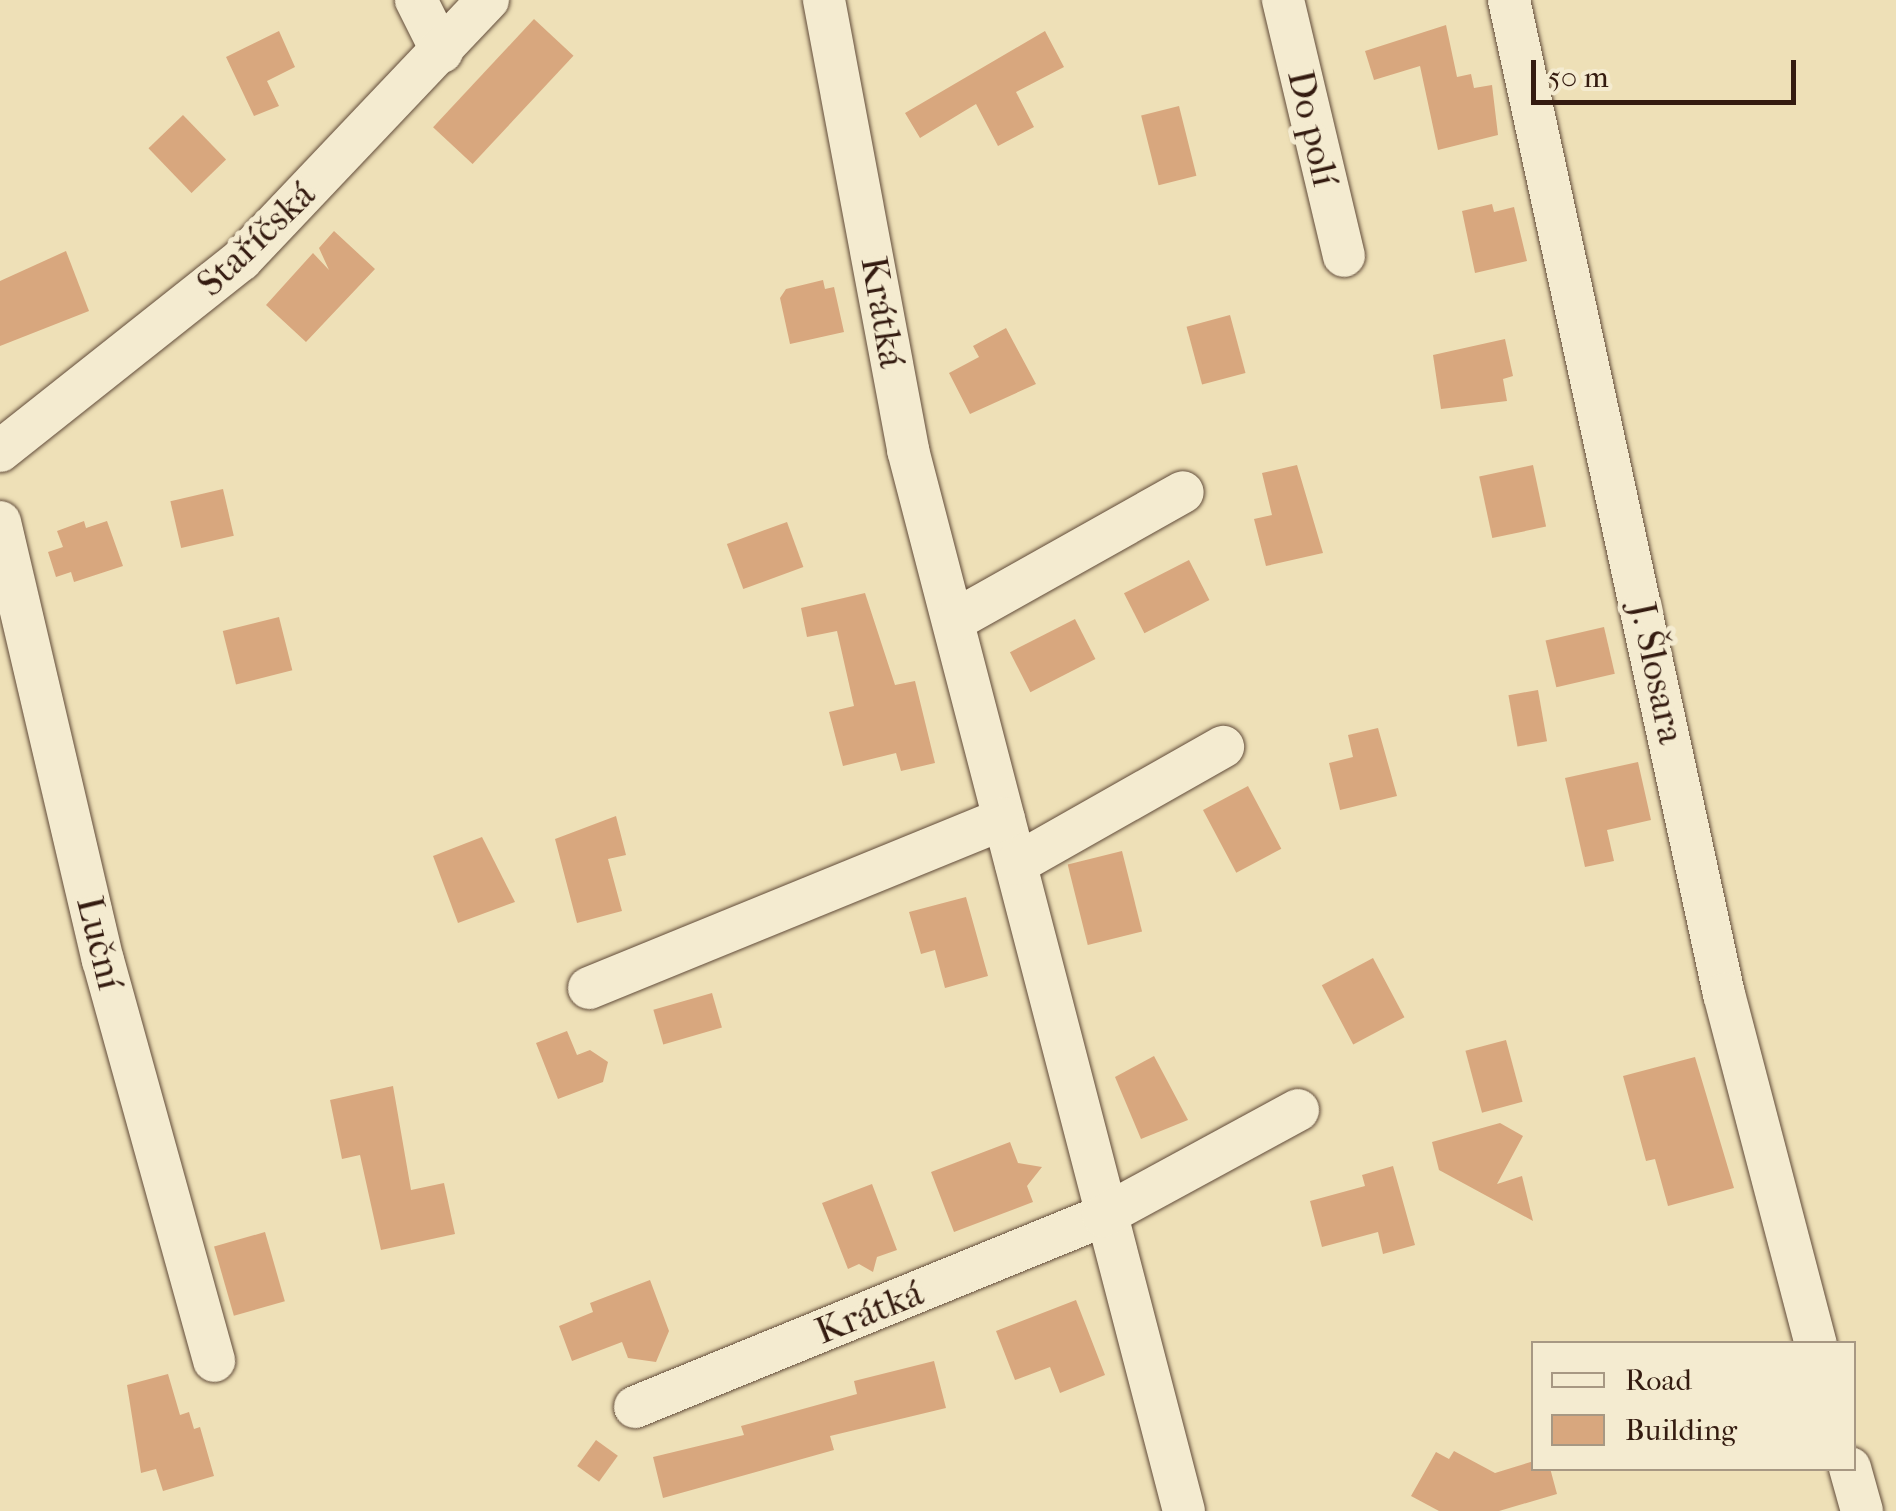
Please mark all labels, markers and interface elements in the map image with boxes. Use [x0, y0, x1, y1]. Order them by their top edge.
scale bar [1536, 40, 1801, 102]
text: 50 m [1548, 60, 1609, 95]
street label: Do polí [1278, 66, 1348, 190]
street label: Staříčská [188, 172, 324, 306]
street label: Krátká [851, 253, 915, 371]
street label: J. Šlosara [1620, 598, 1694, 748]
street label: Luční [66, 892, 134, 994]
street label: Krátká [809, 1270, 929, 1354]
legend [1531, 1341, 1856, 1471]
text: Road [1625, 1363, 1692, 1398]
text: Building [1625, 1413, 1737, 1448]

